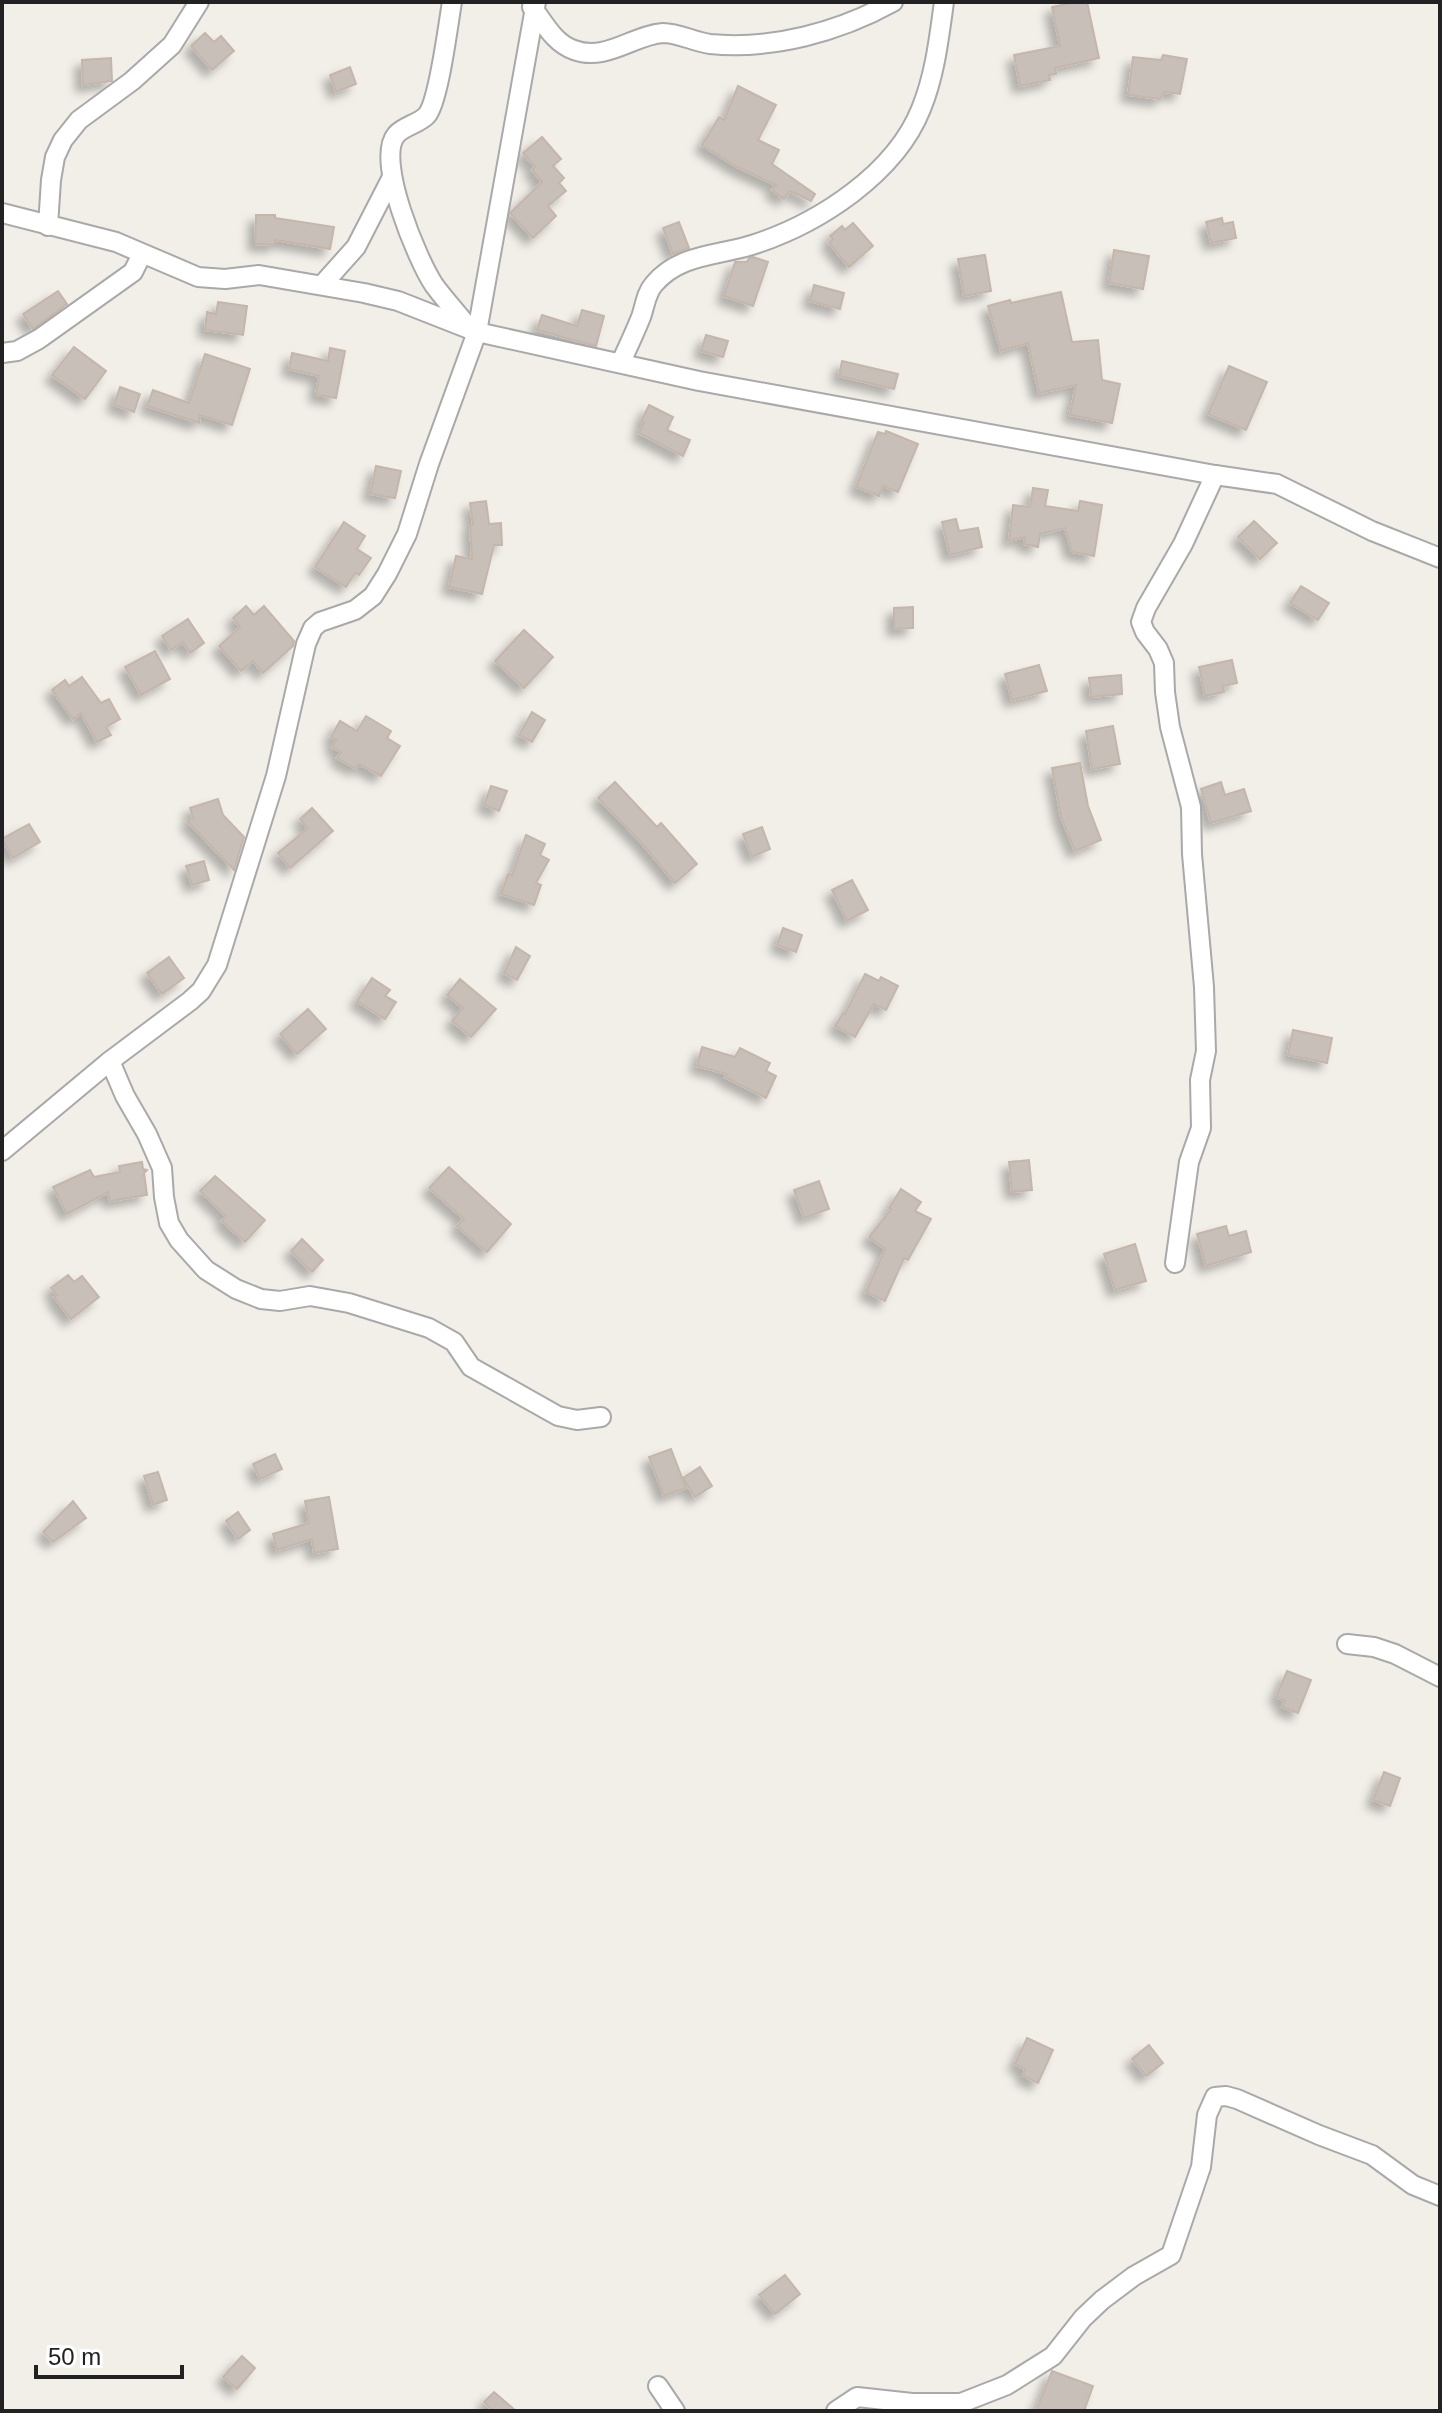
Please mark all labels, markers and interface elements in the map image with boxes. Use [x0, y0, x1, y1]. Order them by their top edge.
scale bar [36, 2329, 182, 2379]
text: 50 m [48, 2343, 101, 2370]

